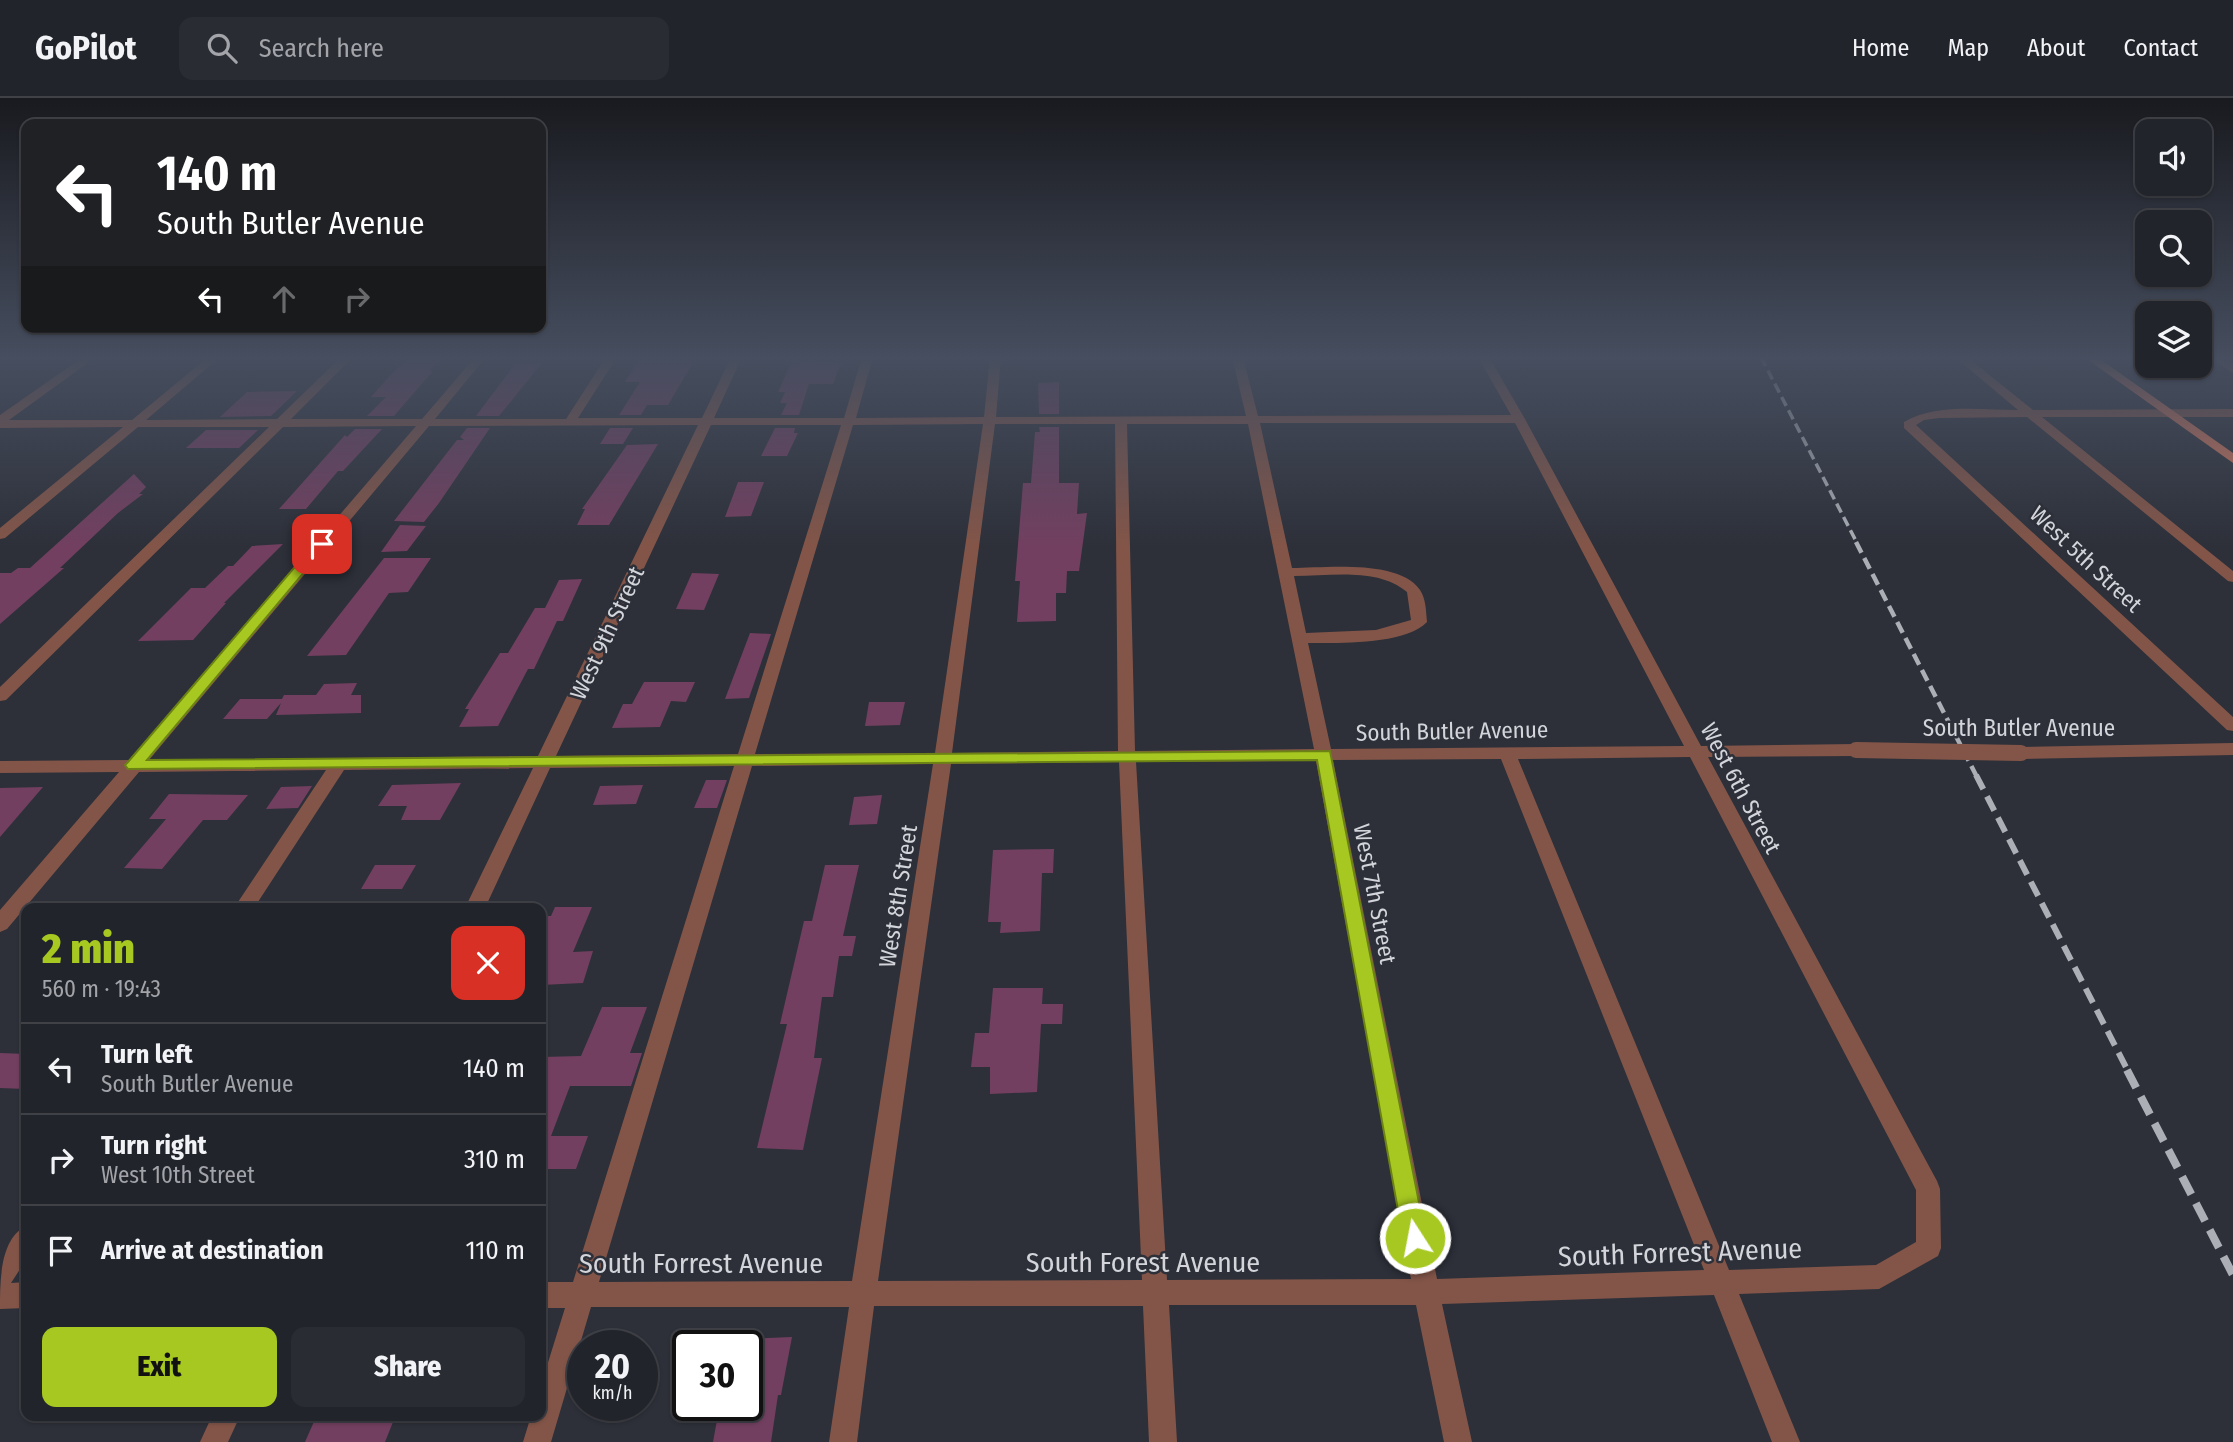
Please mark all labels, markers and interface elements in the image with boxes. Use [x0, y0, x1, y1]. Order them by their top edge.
search box [179, 17, 669, 80]
text: GoPilot [35, 28, 137, 68]
icon: search [203, 29, 241, 67]
text: Search here [259, 33, 384, 64]
text: Home [1852, 34, 1909, 62]
text: Map [1947, 34, 1989, 62]
text: About [2027, 34, 2085, 62]
text: Contact [2123, 34, 2198, 62]
map controls [2135, 119, 2212, 378]
button: sound [2135, 119, 2212, 196]
text: 140 m [157, 144, 277, 203]
icon: left [42, 147, 133, 238]
text: South Butler Avenue [157, 204, 425, 242]
button: search [2135, 210, 2212, 287]
icon: left [192, 280, 230, 318]
icon: ahead [265, 280, 303, 318]
icon: right [338, 280, 376, 318]
button: layers [2135, 301, 2212, 378]
street label: West 5th Street [2024, 500, 2148, 618]
pin [292, 514, 352, 574]
icon: arrive [303, 525, 341, 563]
street label: West 9th Street [564, 561, 650, 704]
street label: South Butler Avenue [1923, 714, 2115, 742]
street label: South Butler Avenue [1356, 715, 1548, 747]
street label: West 6th Street [1695, 718, 1787, 859]
street label: West 8th Street [873, 822, 923, 969]
street label: West 7th Street [1348, 822, 1402, 967]
text: 2 min [42, 924, 135, 974]
button: close [451, 926, 525, 1000]
text: 560 m · 19:43 [42, 975, 161, 1003]
text: Turn left [101, 1039, 193, 1070]
icon: left [42, 1050, 80, 1088]
text: 140 m [463, 1053, 525, 1084]
text: South Butler Avenue [101, 1070, 293, 1098]
text: Turn right [101, 1130, 207, 1161]
icon: right [42, 1141, 80, 1179]
text: 310 m [464, 1144, 525, 1175]
text: West 10th Street [101, 1161, 255, 1189]
position arrow [1378, 1201, 1452, 1275]
icon: arrive [42, 1232, 80, 1270]
street label: South Forrest Avenue [1557, 1232, 1803, 1273]
text: Arrive at destination [101, 1235, 324, 1266]
text: 110 m [465, 1235, 525, 1266]
street label: South Forest Avenue [1026, 1246, 1260, 1279]
street label: South Forrest Avenue [579, 1247, 823, 1280]
button: Exit [42, 1327, 277, 1407]
button: Share [291, 1327, 525, 1407]
speed limit sign: 30 [672, 1330, 763, 1421]
text: 20 [595, 1345, 630, 1387]
text: km/h [592, 1382, 633, 1404]

